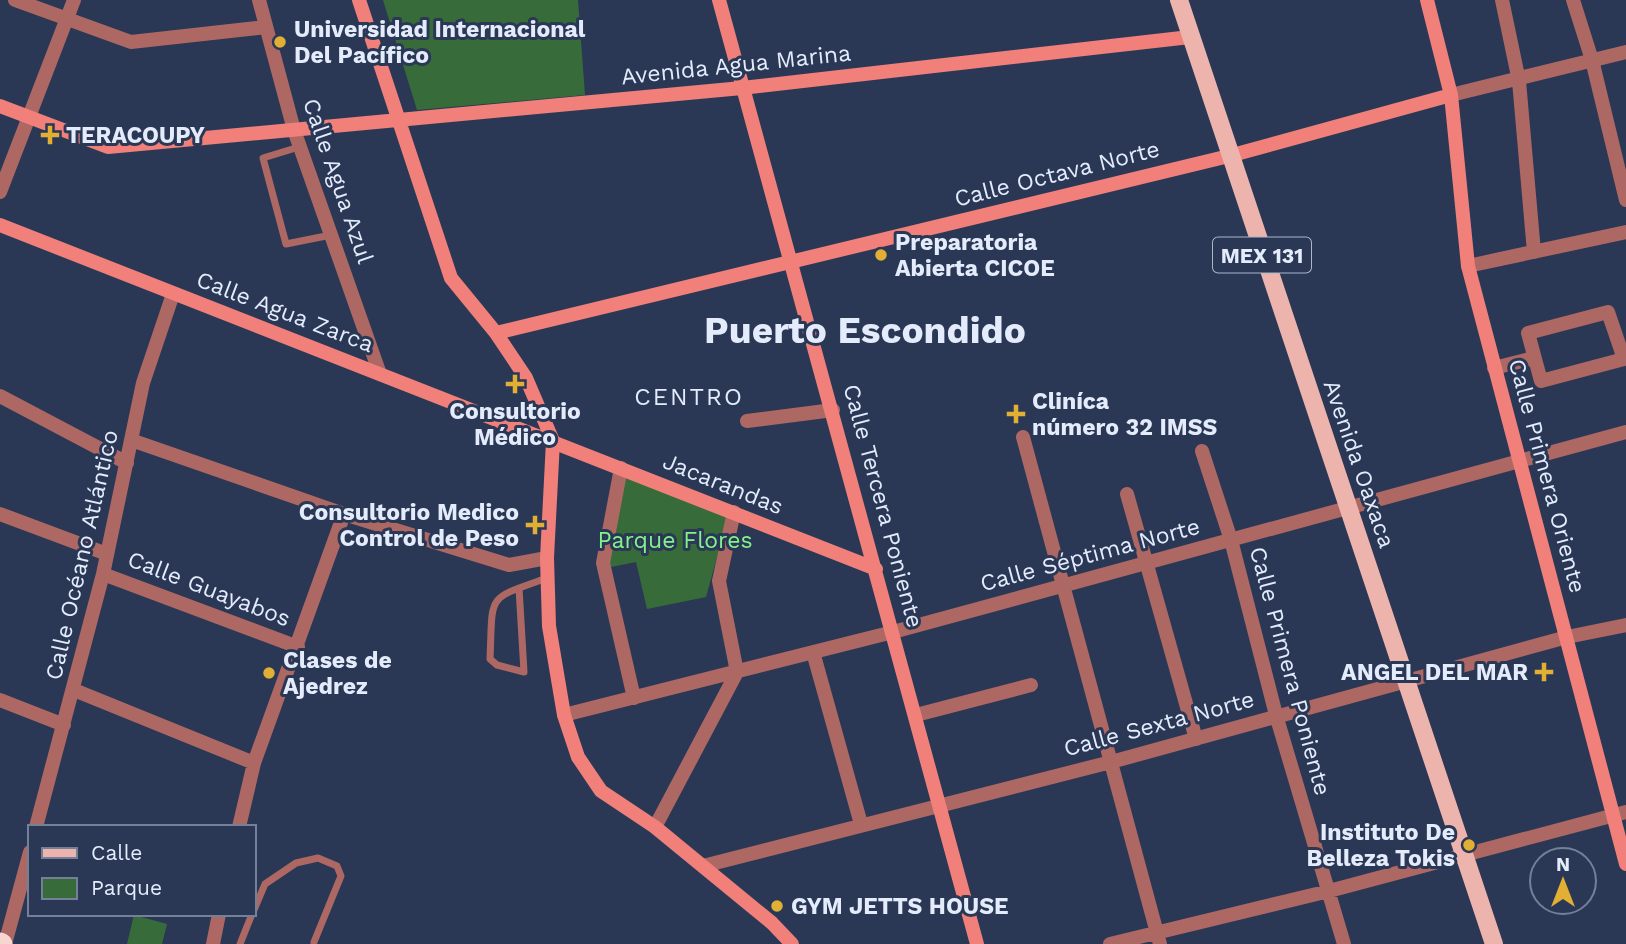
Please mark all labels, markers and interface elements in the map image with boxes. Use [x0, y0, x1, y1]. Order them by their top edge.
place label: Universidad Internacional Del Pacífico [294, 16, 586, 69]
marker: Universidad Internacional Del Pacífico [272, 34, 288, 50]
street label: Avenida Agua Marina [620, 39, 852, 91]
street label: Calle Agua Azul [297, 95, 379, 267]
place label: TERACOUPY [66, 122, 205, 149]
marker: TERACOUPY [40, 125, 60, 145]
street label: Calle Octava Norte [952, 135, 1162, 213]
place label: Preparatoria Abierta CICOE [895, 229, 1055, 282]
road number: MEX 131 [1213, 238, 1311, 272]
marker: Preparatoria Abierta CICOE [873, 247, 889, 263]
street label: Calle Agua Zarca [193, 266, 377, 358]
district label: Puerto Escondido [704, 309, 1026, 352]
street label: Calle Primera Oriente [1503, 356, 1591, 596]
marker: Consultorio Médico [505, 374, 525, 394]
street label: Avenida Oaxaca [1318, 376, 1400, 552]
street label: Calle Tercera Poniente [838, 381, 928, 631]
district label: CENTRO [634, 383, 744, 411]
place label: Cliníca número 32 IMSS [1032, 388, 1218, 441]
place label: Consultorio Médico [449, 398, 581, 451]
marker: Cliníca número 32 IMSS [1006, 404, 1026, 424]
street label: Calle Océano Atlántico [40, 427, 124, 683]
street label: Jacarandas [659, 448, 787, 520]
place label: Consultorio Medico Control de Peso [299, 499, 519, 552]
street label: Calle Séptima Norte [977, 513, 1203, 597]
marker: Consultorio Medico Control de Peso [525, 515, 545, 535]
park label: Parque Flores [597, 527, 753, 554]
street label: Calle Primera Poniente [1244, 544, 1336, 798]
street label: Calle Guayabos [124, 546, 294, 632]
place label: Clases de Ajedrez [283, 647, 392, 700]
place label: ANGEL DEL MAR [1341, 659, 1528, 686]
marker: ANGEL DEL MAR [1534, 662, 1554, 682]
marker: Clases de Ajedrez [261, 665, 277, 681]
street label: Calle Sexta Norte [1061, 686, 1257, 762]
place label: Instituto De Belleza Tokis [1306, 819, 1455, 872]
legend [28, 825, 256, 916]
marker: Instituto De Belleza Tokis [1461, 837, 1477, 853]
text: Calle [91, 840, 142, 865]
north arrow [1528, 846, 1598, 916]
text: N [1556, 853, 1570, 876]
text: Parque [91, 875, 162, 900]
place label: GYM JETTS HOUSE [791, 893, 1009, 920]
marker: GYM JETTS HOUSE [769, 898, 785, 914]

